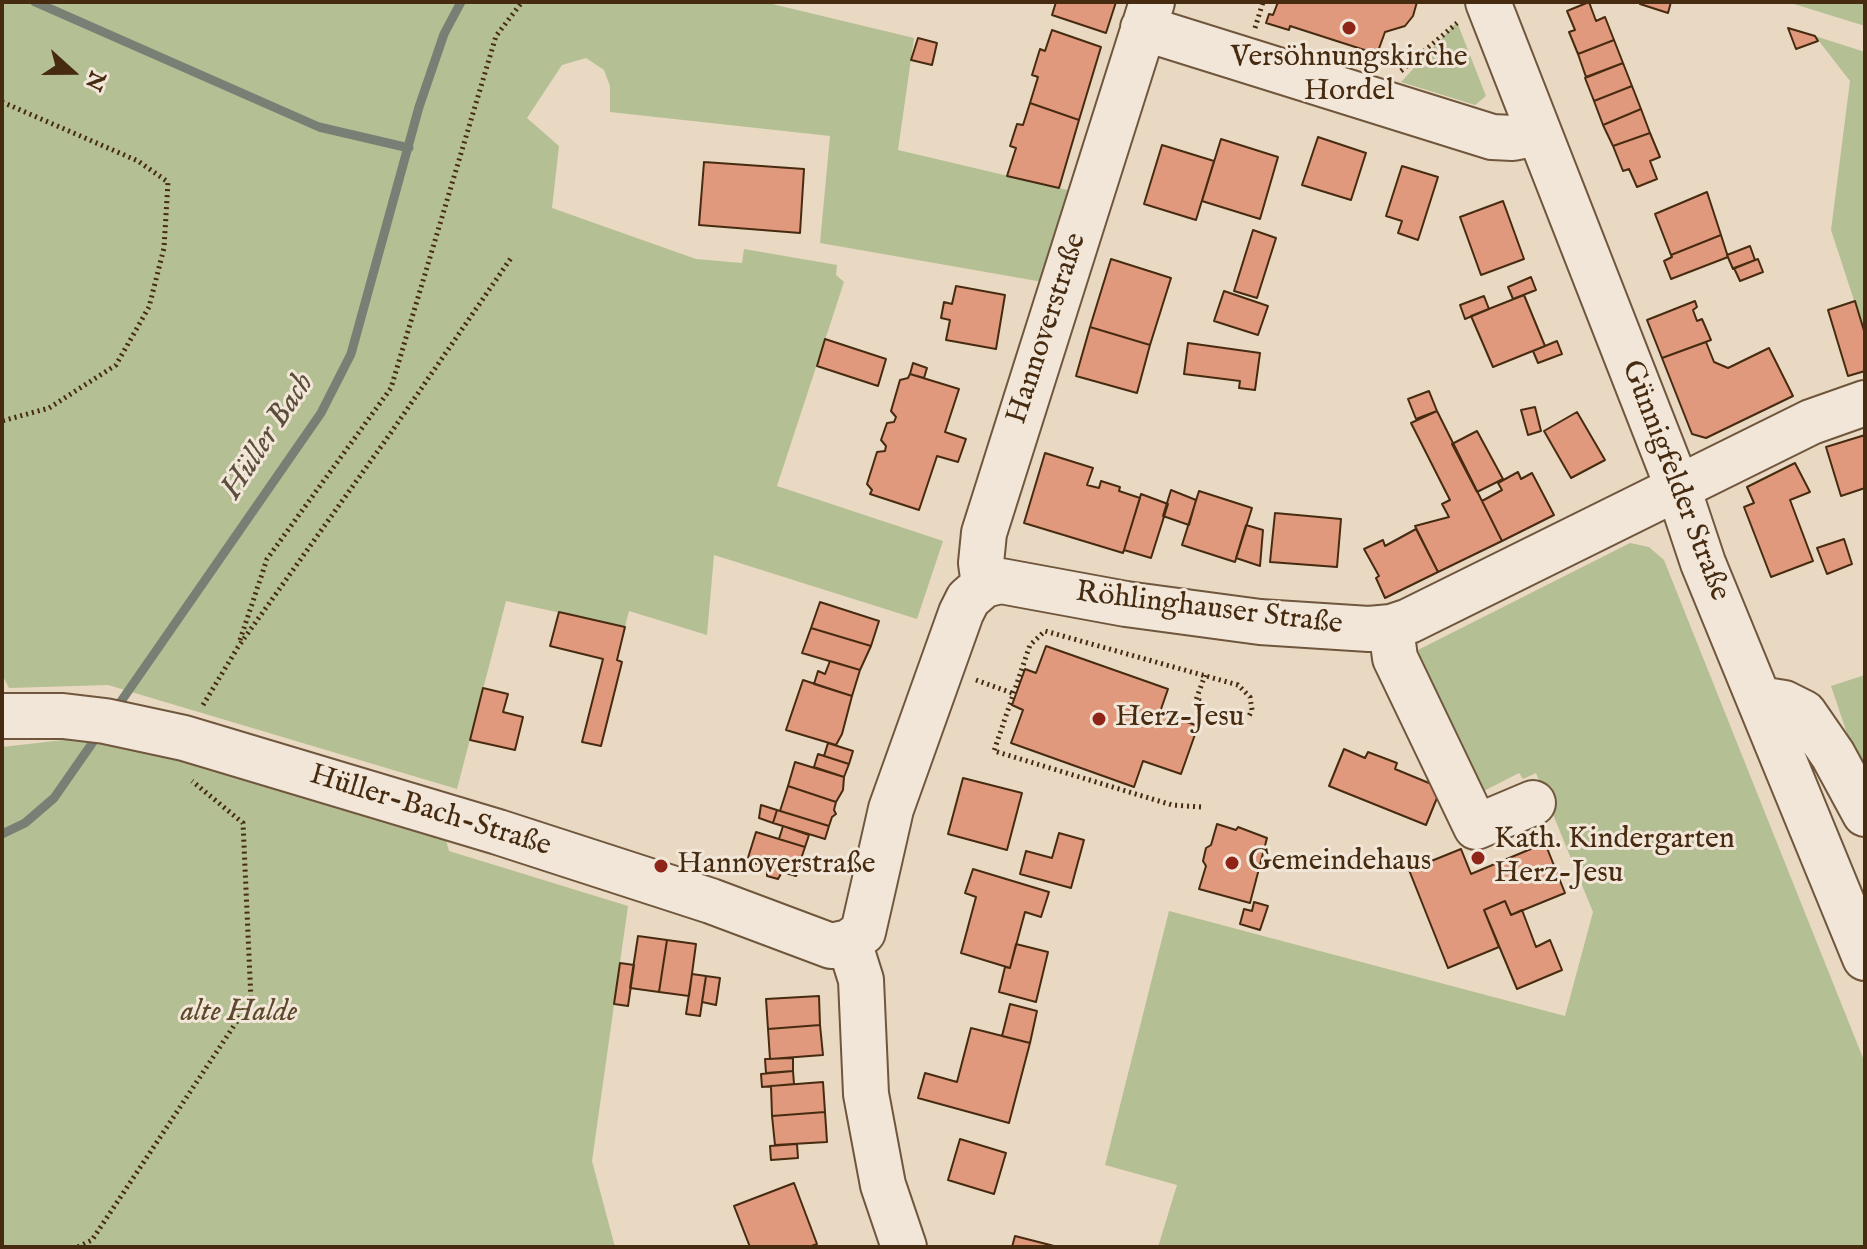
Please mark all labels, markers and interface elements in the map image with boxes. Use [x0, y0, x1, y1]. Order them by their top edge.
marker: Versöhnungskirche Hordel [1340, 19, 1358, 37]
north arrow [32, 32, 112, 112]
place label: Versöhnungskirche Hordel [1230, 41, 1468, 112]
text: N [78, 67, 111, 95]
street label: Hannoverstraße [1000, 229, 1096, 429]
street label: Günnigfelder Straße [1612, 356, 1736, 606]
water label: Hüller Bach [214, 367, 324, 507]
street label: Röhlinghauser Straße [1074, 576, 1344, 644]
place label: Herz-Jesu [1115, 701, 1244, 737]
marker: Herz-Jesu [1090, 710, 1108, 728]
street label: Hüller-Bach-Straße [305, 758, 555, 866]
place label: Kath. Kindergarten Herz-Jesu [1494, 823, 1735, 894]
place label: Gemeindehaus [1248, 845, 1431, 881]
place label: Hannoverstraße [677, 848, 876, 884]
marker: Kath. Kindergarten Herz-Jesu [1469, 849, 1487, 867]
marker: Gemeindehaus [1223, 854, 1241, 872]
marker: Hannoverstraße [652, 857, 670, 875]
park label: alte Halde [181, 996, 297, 1032]

